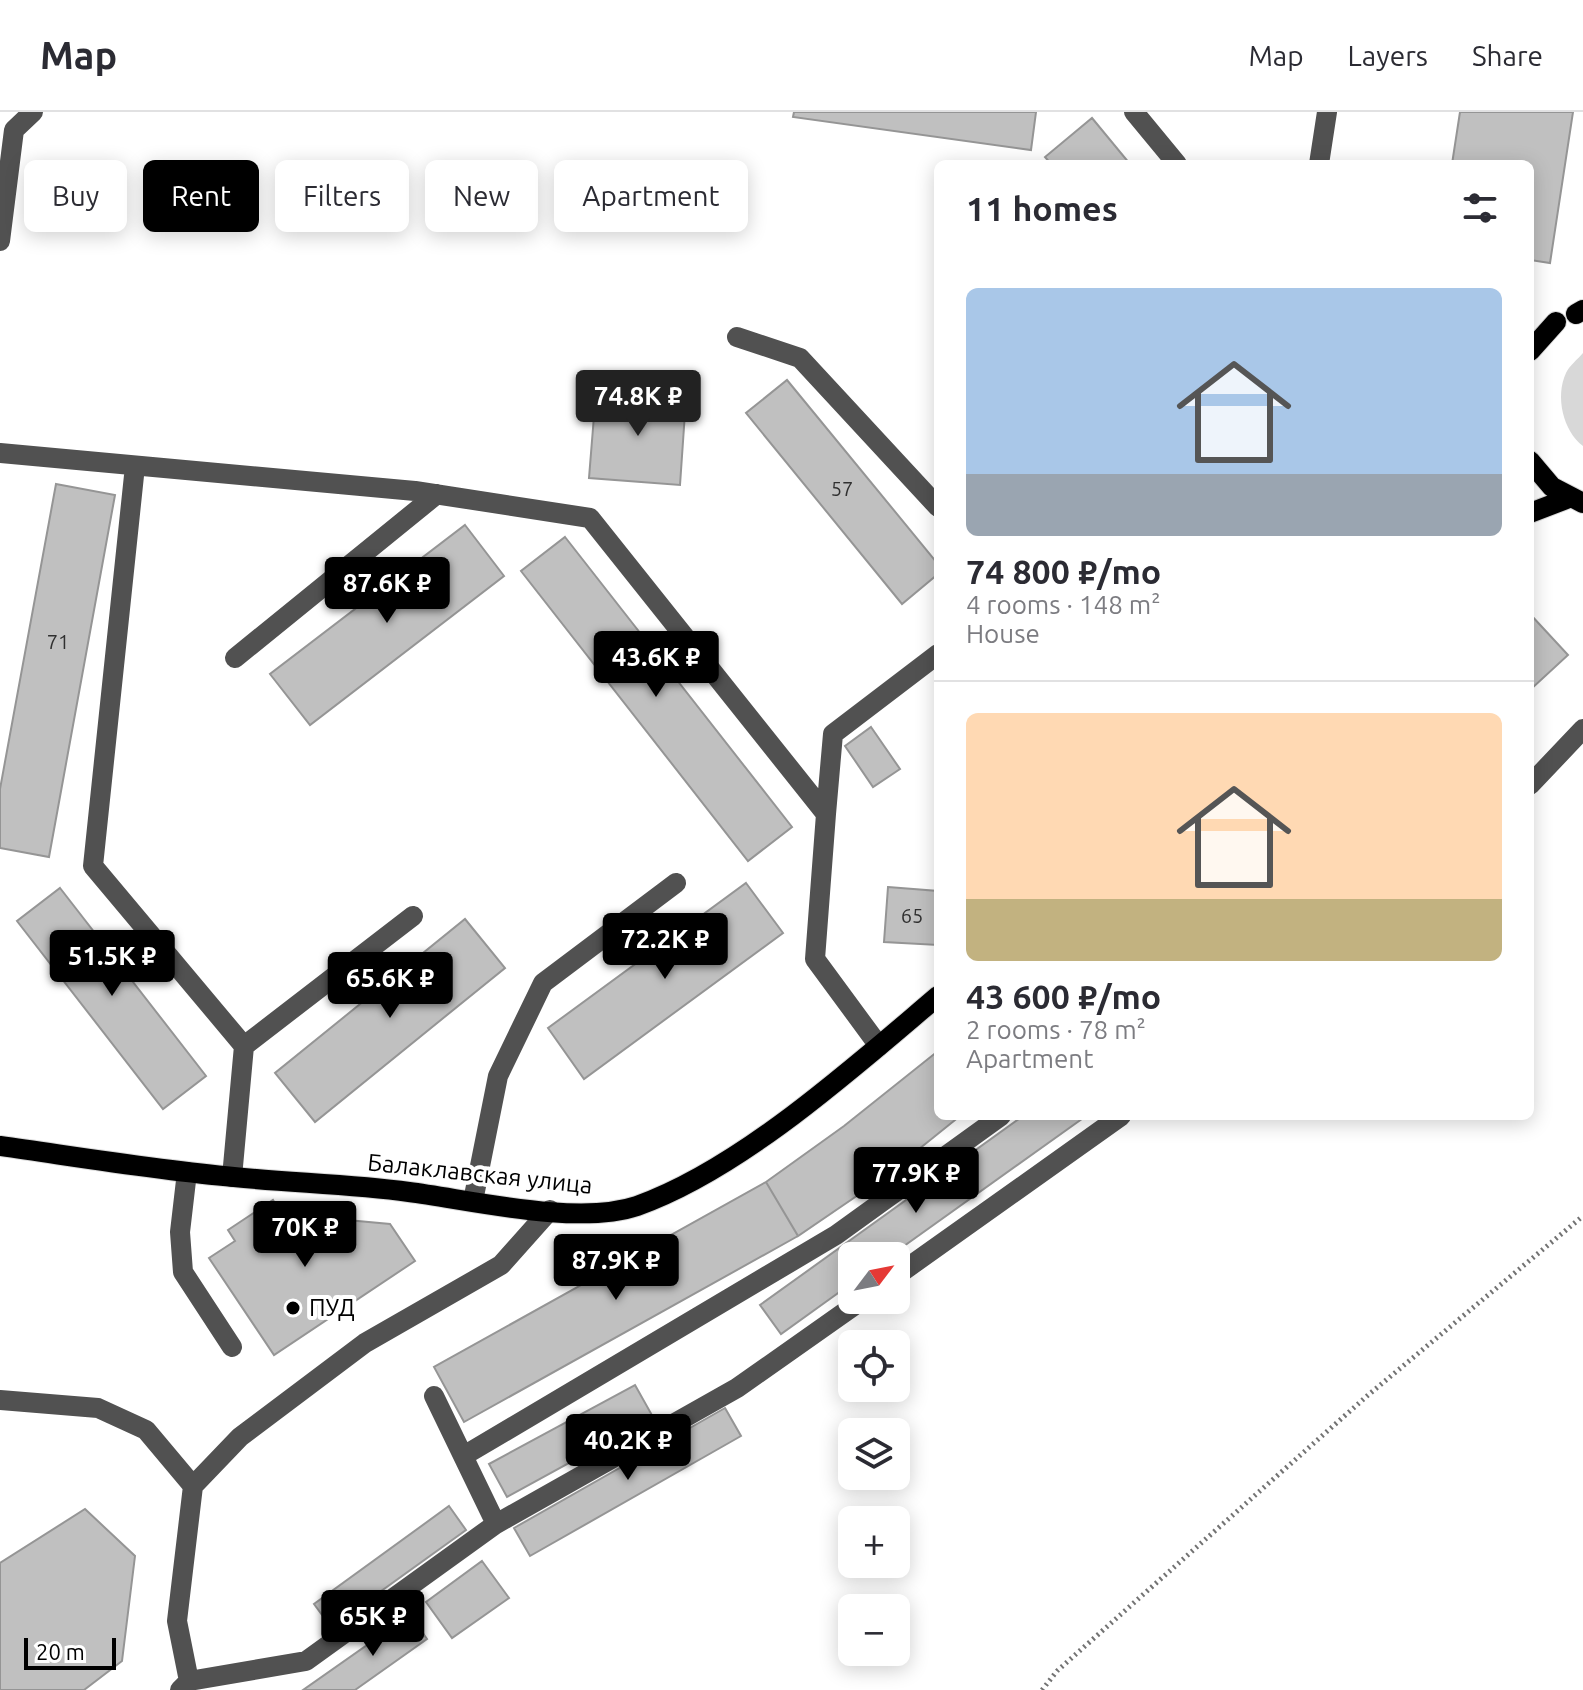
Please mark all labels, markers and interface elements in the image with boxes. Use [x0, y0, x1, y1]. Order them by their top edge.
text: Map [40, 34, 117, 76]
text: Map [1248, 40, 1304, 71]
text: Layers [1348, 40, 1428, 71]
text: Share [1472, 40, 1543, 71]
chip: Buy [24, 160, 127, 232]
chip: Rent [143, 160, 259, 232]
chip: Filters [275, 160, 409, 232]
chip: New [425, 160, 538, 232]
chip: Apartment [554, 160, 748, 232]
icon: filters [1458, 186, 1502, 230]
text: 11 homes [966, 189, 1118, 227]
icon: home [1162, 340, 1306, 484]
pin: 74.8K ₽ [564, 370, 712, 438]
text: 74.8K ₽ [594, 381, 682, 410]
house number: 57 [831, 477, 853, 500]
text: 74 800 ₽/mo [966, 552, 1161, 590]
pin: 87.6K ₽ [313, 557, 461, 625]
text: 87.6K ₽ [343, 568, 431, 597]
text: 4 rooms · 148 m² [966, 590, 1161, 619]
text: House [966, 619, 1040, 648]
house number: 71 [47, 630, 69, 653]
pin: 43.6K ₽ [582, 631, 730, 699]
text: 43.6K ₽ [612, 642, 700, 671]
icon: home [1162, 765, 1306, 909]
house number: 65 [901, 904, 923, 927]
pin: 72.2K ₽ [591, 913, 739, 981]
text: 72.2K ₽ [621, 924, 709, 953]
pin: 51.5K ₽ [38, 930, 186, 998]
text: 51.5K ₽ [68, 941, 156, 970]
pin: 65.6K ₽ [316, 952, 464, 1020]
text: 65.6K ₽ [346, 963, 434, 992]
text: 43 600 ₽/mo [966, 977, 1161, 1015]
text: 2 rooms · 78 m² [966, 1015, 1146, 1044]
text: Apartment [966, 1044, 1093, 1073]
pin: 77.9K ₽ [842, 1147, 990, 1215]
street label: Балаклавская улица [366, 1148, 594, 1199]
text: 77.9K ₽ [872, 1158, 960, 1187]
pin: 70K ₽ [249, 1201, 361, 1269]
text: 70K ₽ [271, 1212, 339, 1241]
pin: 87.9K ₽ [542, 1234, 690, 1302]
north arrow [838, 1242, 910, 1314]
map controls [838, 1242, 910, 1666]
text: 87.9K ₽ [572, 1245, 660, 1274]
place label: ПУД [309, 1294, 355, 1321]
marker: ПУД [284, 1299, 302, 1317]
button: locate [838, 1330, 910, 1402]
pin: 40.2K ₽ [554, 1414, 702, 1482]
button: layers [838, 1418, 910, 1490]
text: 40.2K ₽ [584, 1425, 672, 1454]
button: + [838, 1506, 910, 1578]
pin: 65K ₽ [317, 1590, 429, 1658]
button: − [838, 1594, 910, 1666]
text: 65K ₽ [339, 1601, 407, 1630]
scale bar [24, 1634, 116, 1670]
text: 20 m [36, 1639, 85, 1664]

